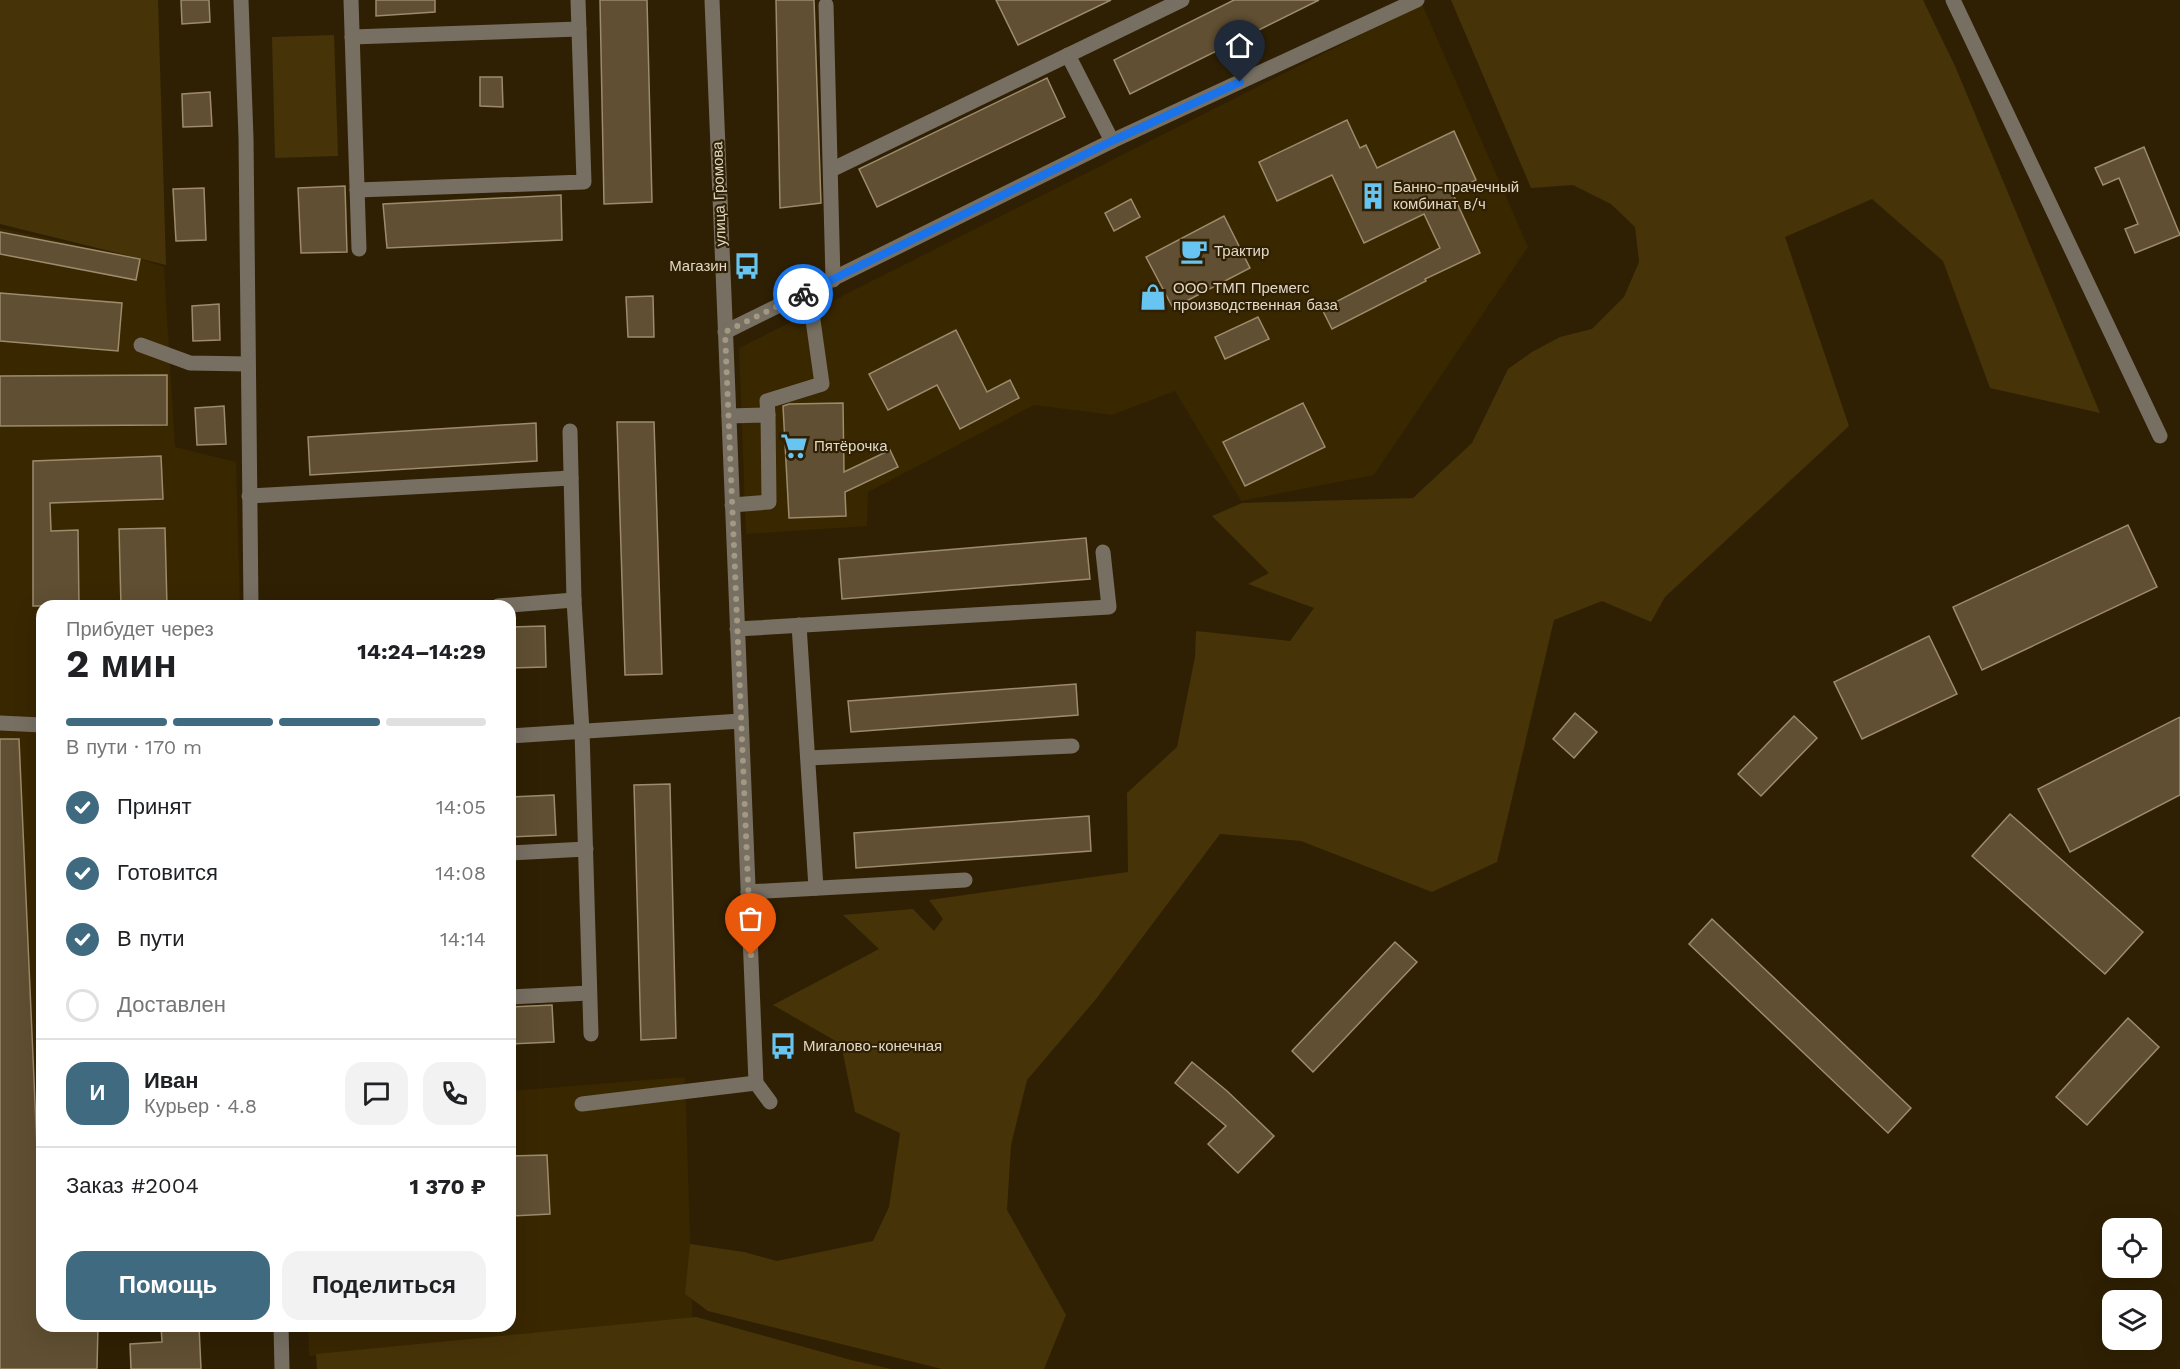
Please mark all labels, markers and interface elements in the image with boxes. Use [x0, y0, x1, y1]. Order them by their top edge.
pin [1214, 20, 1265, 82]
icon: home [1223, 29, 1256, 62]
street label: улица Громова [708, 141, 730, 247]
place label: Банно-прачечный комбинат в/ч [1393, 178, 1519, 213]
building icon: Банно-прачечный комбинат в/ч [1358, 181, 1388, 211]
cafe icon: Трактир [1179, 236, 1209, 266]
place label: Трактир [1214, 242, 1269, 260]
bus stop icon: Магазин [732, 251, 762, 281]
place label: Магазин [669, 257, 727, 275]
courier [773, 264, 833, 324]
icon: bike [787, 278, 820, 311]
place label: ООО ТМП Премегс производственная база [1173, 279, 1339, 314]
shop icon: ООО ТМП Премегс производственная база [1138, 282, 1168, 312]
supermarket icon: Пятёрочка [779, 431, 809, 461]
place label: Пятёрочка [814, 437, 888, 455]
text: Прибудет через [66, 617, 214, 641]
text: 14:24–14:29 [357, 639, 486, 664]
text: 2 мин [66, 641, 177, 686]
text: В пути · 170 m [66, 735, 202, 759]
icon: check [66, 791, 99, 824]
text: Принят [117, 794, 191, 819]
text: 14:05 [436, 795, 486, 819]
icon: check [66, 857, 99, 890]
text: Готовится [117, 860, 218, 885]
text: 14:08 [435, 861, 486, 885]
pin [725, 893, 776, 955]
icon: bag [734, 902, 767, 935]
icon: check [66, 923, 99, 956]
text: В пути [117, 926, 184, 951]
text: 14:14 [440, 927, 486, 951]
text: Доставлен [117, 992, 226, 1017]
bus stop icon: Мигалово-конечная [768, 1031, 798, 1061]
place label: Мигалово-конечная [803, 1037, 942, 1055]
button: chat [345, 1062, 408, 1125]
button: phone [423, 1062, 486, 1125]
text: Иван [144, 1068, 199, 1093]
text: И [90, 1080, 105, 1105]
text: Курьер · 4.8 [144, 1094, 257, 1118]
text: Заказ #2004 [66, 1173, 199, 1198]
text: 1 370 ₽ [409, 1174, 486, 1199]
map controls [2102, 1218, 2162, 1350]
button: locate [2102, 1218, 2162, 1278]
button: Помощь [66, 1251, 270, 1320]
button: Поделиться [282, 1251, 486, 1320]
button: layers [2102, 1290, 2162, 1350]

